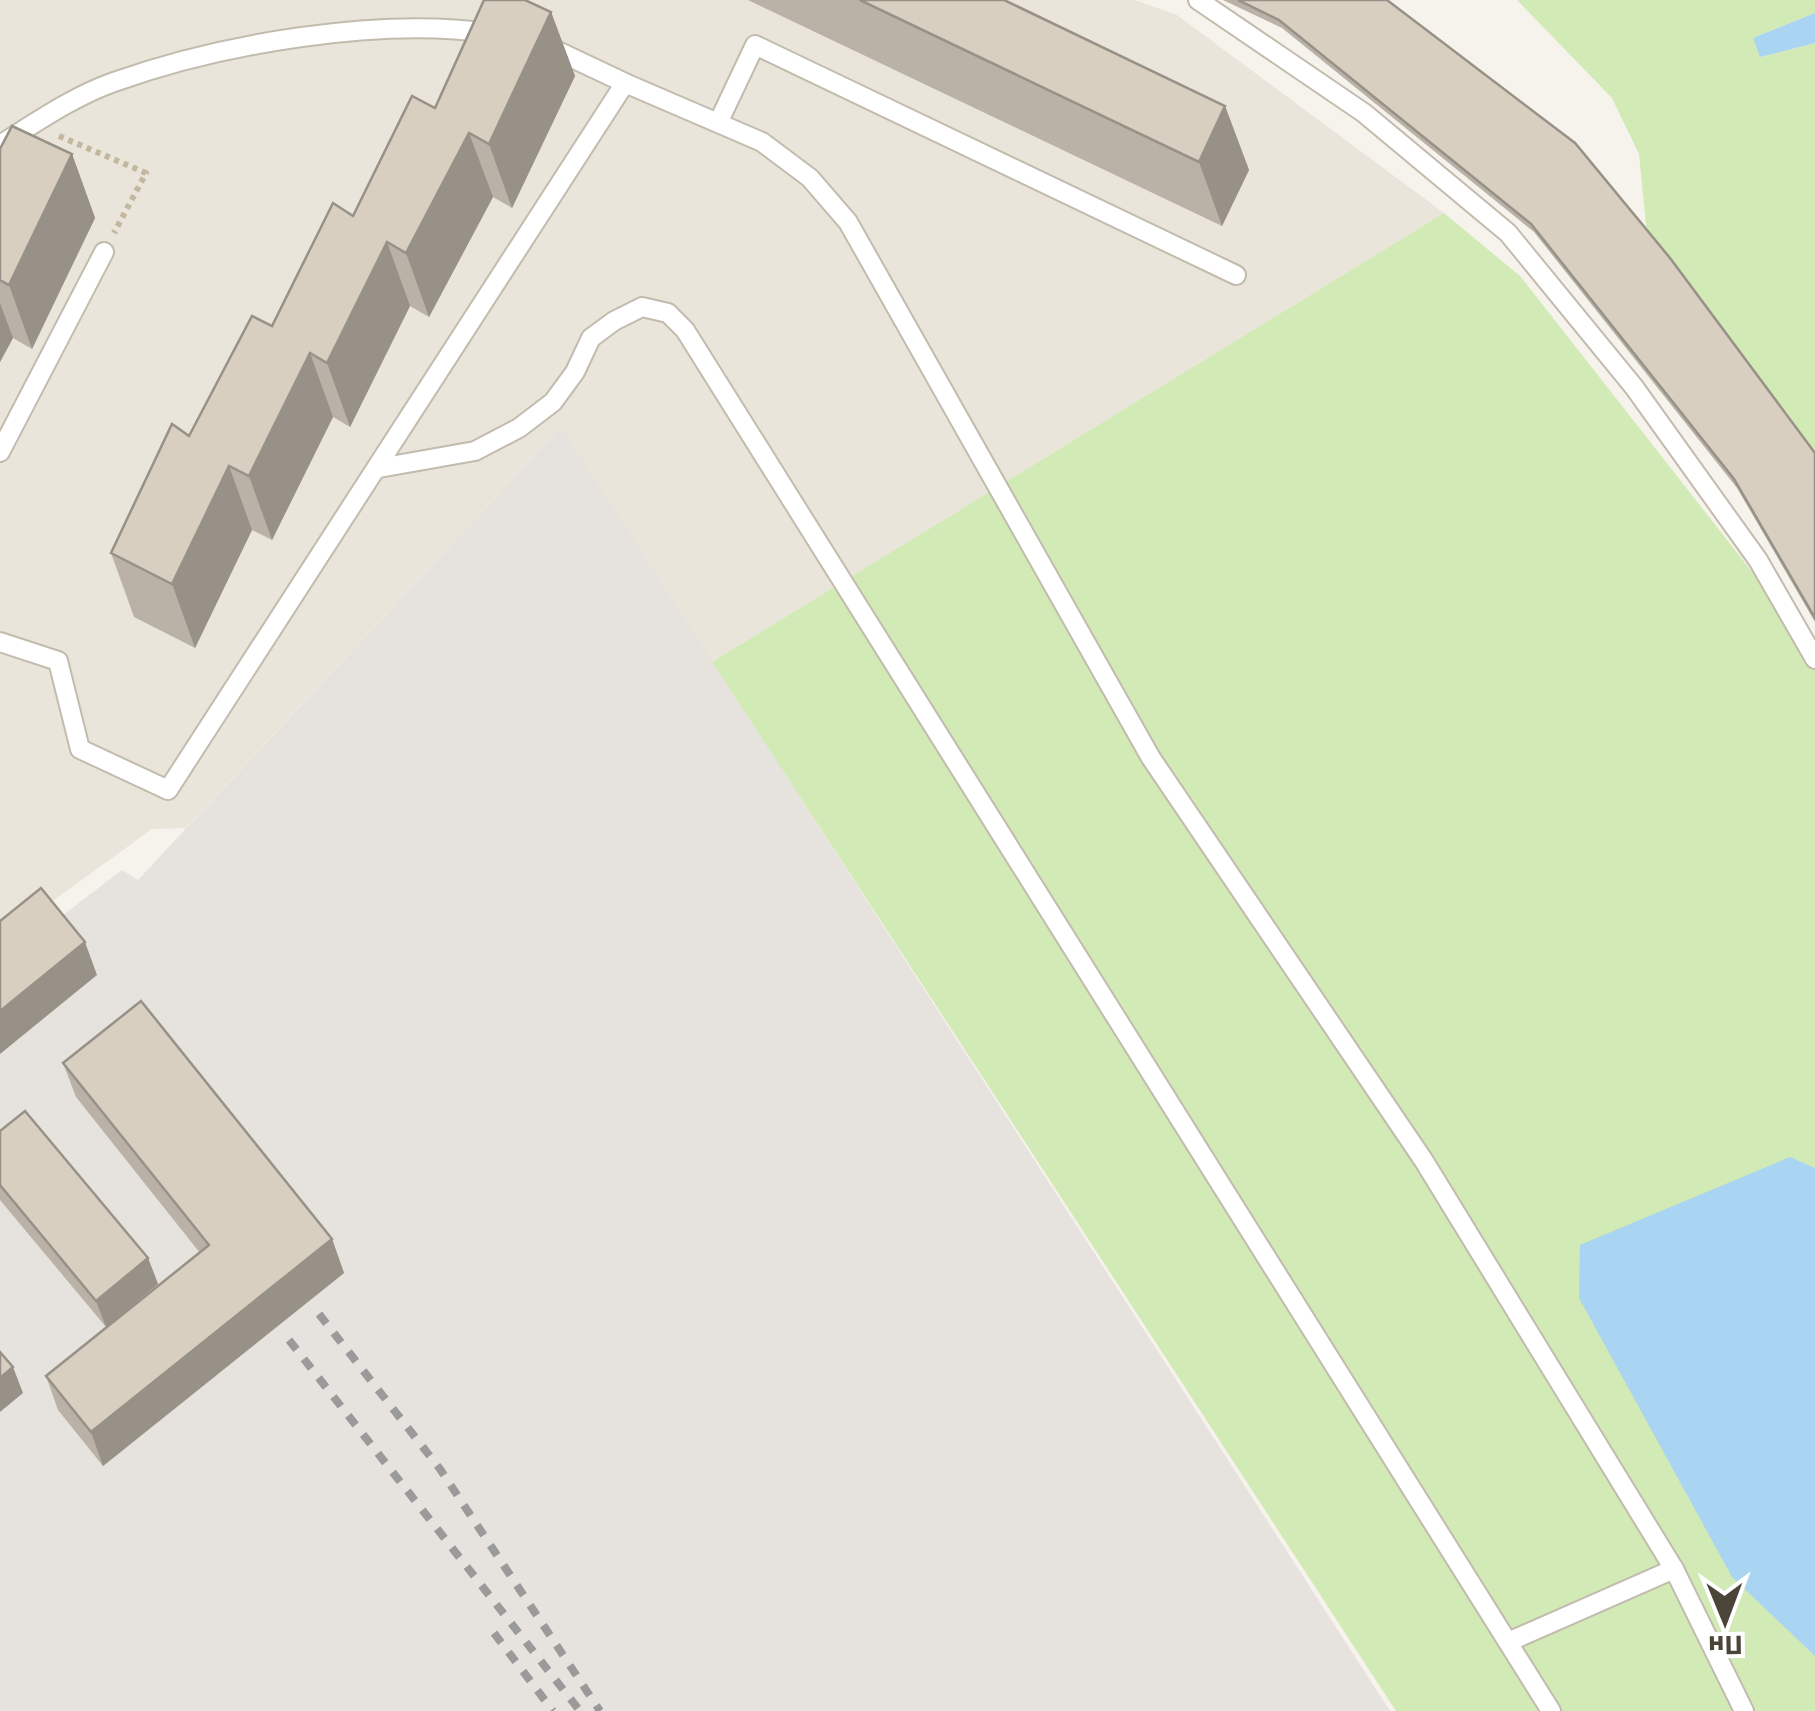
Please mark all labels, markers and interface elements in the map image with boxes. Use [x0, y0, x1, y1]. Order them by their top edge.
north arrow [1675, 1571, 1775, 1671]
text: Пн [1708, 1625, 1743, 1665]

